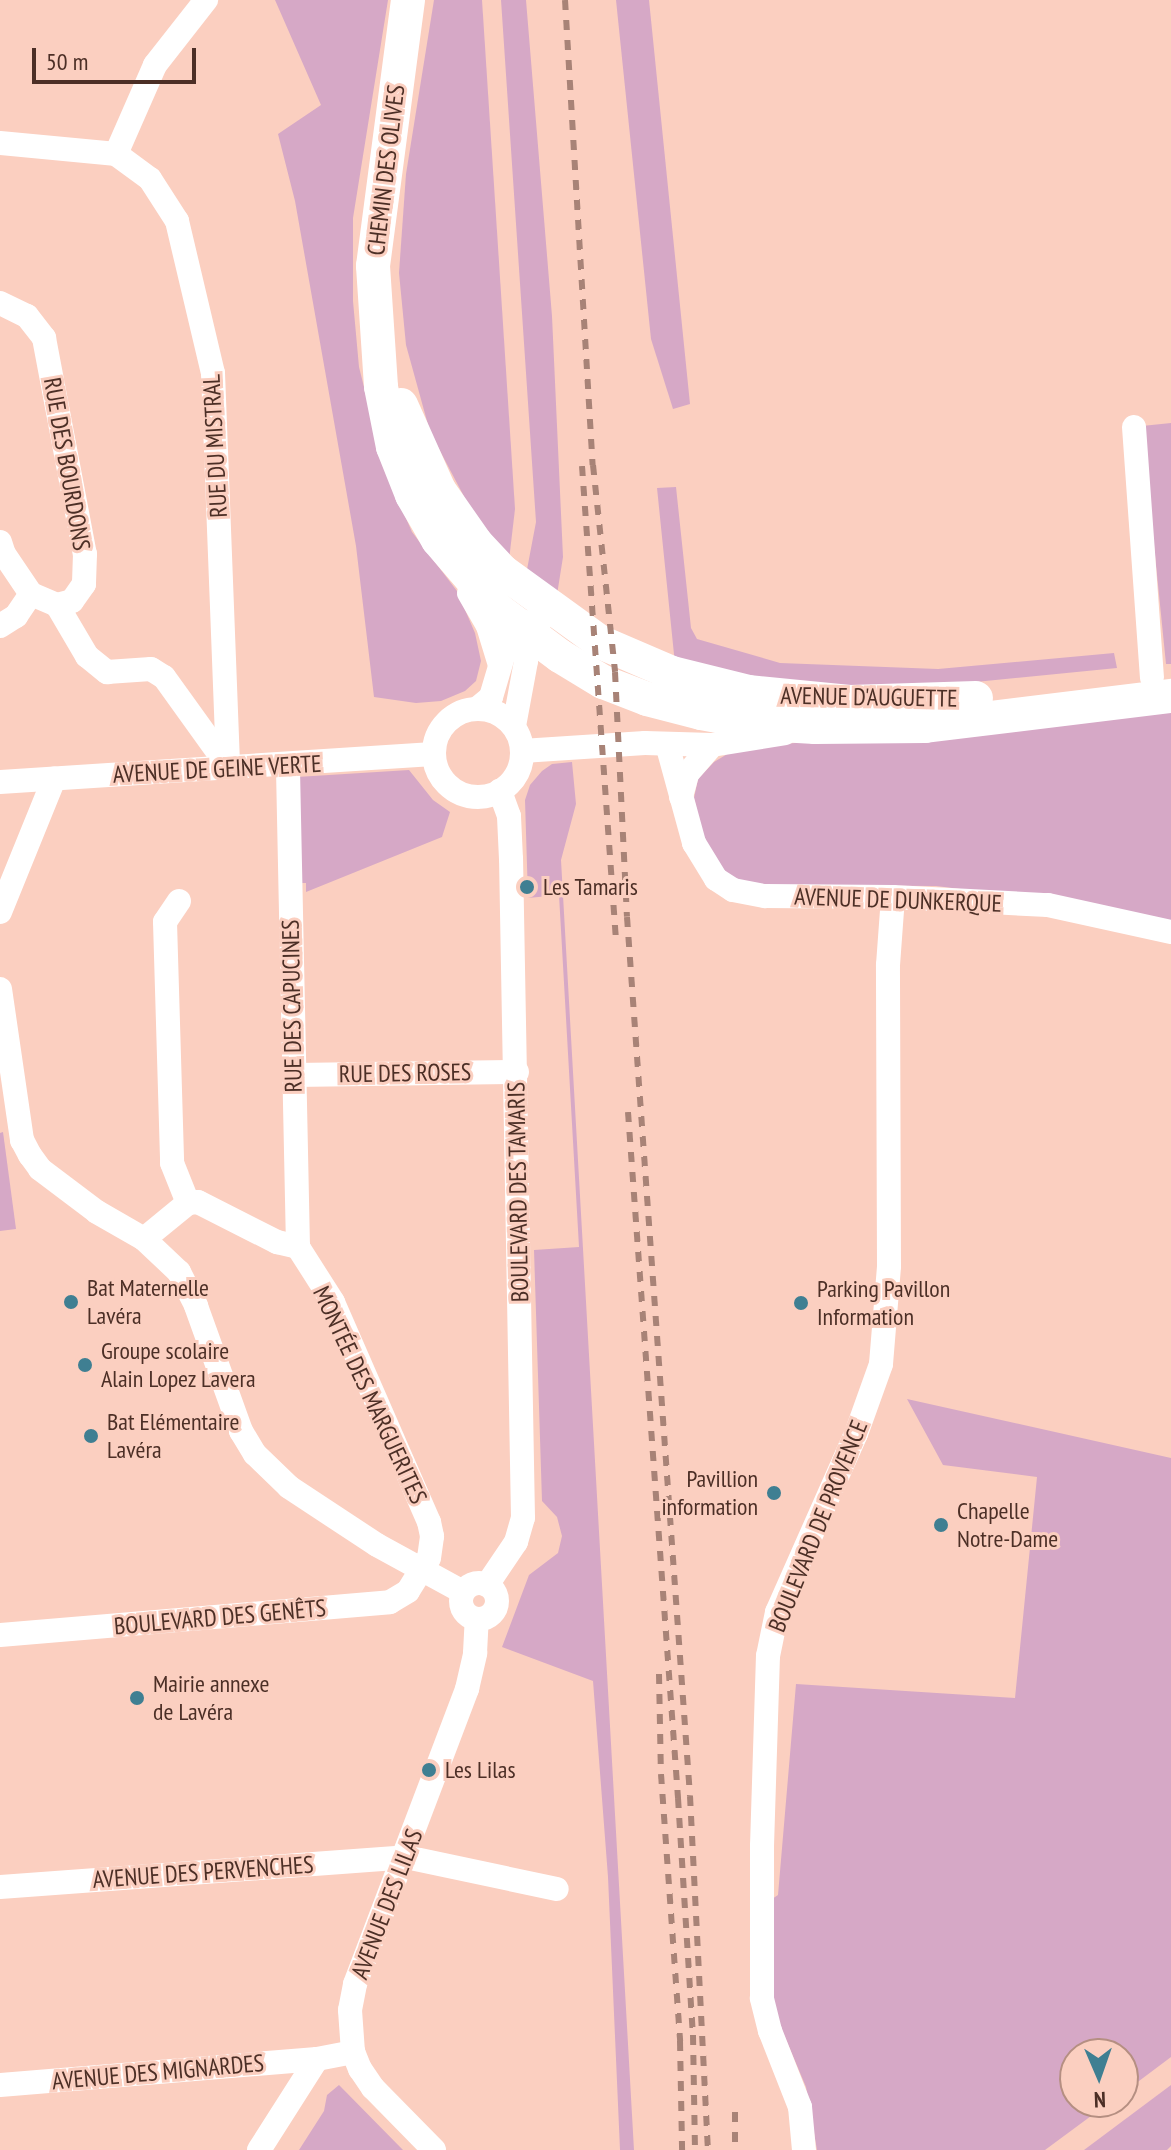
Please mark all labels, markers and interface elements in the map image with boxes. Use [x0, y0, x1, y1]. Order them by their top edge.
scale bar [36, 32, 200, 82]
text: 50 m [46, 46, 88, 77]
street label: CHEMIN DES OLIVES [361, 83, 411, 257]
street label: RUE DU MISTRAL [197, 373, 233, 519]
street label: RUE DES BOURDONS [38, 375, 96, 553]
street label: AVENUE D'AUGUETTE [780, 681, 958, 713]
street label: AVENUE DE GEINE VERTE [112, 749, 322, 789]
place label: Les Tamaris [543, 873, 638, 901]
marker: Les Tamaris [518, 878, 536, 896]
street label: AVENUE DE DUNKERQUE [794, 882, 1002, 918]
street label: RUE DES CAPUCINES [276, 919, 308, 1093]
street label: RUE DES ROSES [338, 1057, 472, 1089]
street label: BOULEVARD DES TAMARIS [502, 1081, 534, 1303]
place label: Bat Maternelle Lavéra [87, 1274, 209, 1330]
place label: Parking Pavillon Information [817, 1275, 950, 1331]
street label: MONTÉE DES MARGUERITES [307, 1282, 433, 1508]
marker: Bat Maternelle Lavéra [62, 1293, 80, 1311]
marker: Parking Pavillon Information [792, 1294, 810, 1312]
place label: Groupe scolaire Alain Lopez Lavera [101, 1337, 256, 1393]
marker: Groupe scolaire Alain Lopez Lavera [76, 1356, 94, 1374]
place label: Bat Elémentaire Lavéra [107, 1408, 239, 1464]
street label: BOULEVARD DE PROVENCE [762, 1416, 874, 1636]
marker: Bat Elémentaire Lavéra [82, 1427, 100, 1445]
place label: Pavillion information [661, 1465, 758, 1521]
marker: Pavillion information [765, 1484, 783, 1502]
place label: Chapelle Notre-Dame [957, 1497, 1058, 1553]
marker: Chapelle Notre-Dame [932, 1516, 950, 1534]
street label: BOULEVARD DES GENÊTS [113, 1593, 327, 1641]
place label: Mairie annexe de Lavéra [153, 1670, 269, 1726]
marker: Mairie annexe de Lavéra [128, 1689, 146, 1707]
place label: Les Lilas [445, 1756, 515, 1784]
marker: Les Lilas [420, 1761, 438, 1779]
street label: AVENUE DES LILAS [345, 1825, 429, 1983]
street label: AVENUE DES PERVENCHES [92, 1850, 314, 1894]
north arrow [1059, 2038, 1139, 2118]
street label: AVENUE DES MIGNARDES [51, 2048, 265, 2096]
text: N [1093, 2086, 1106, 2114]

